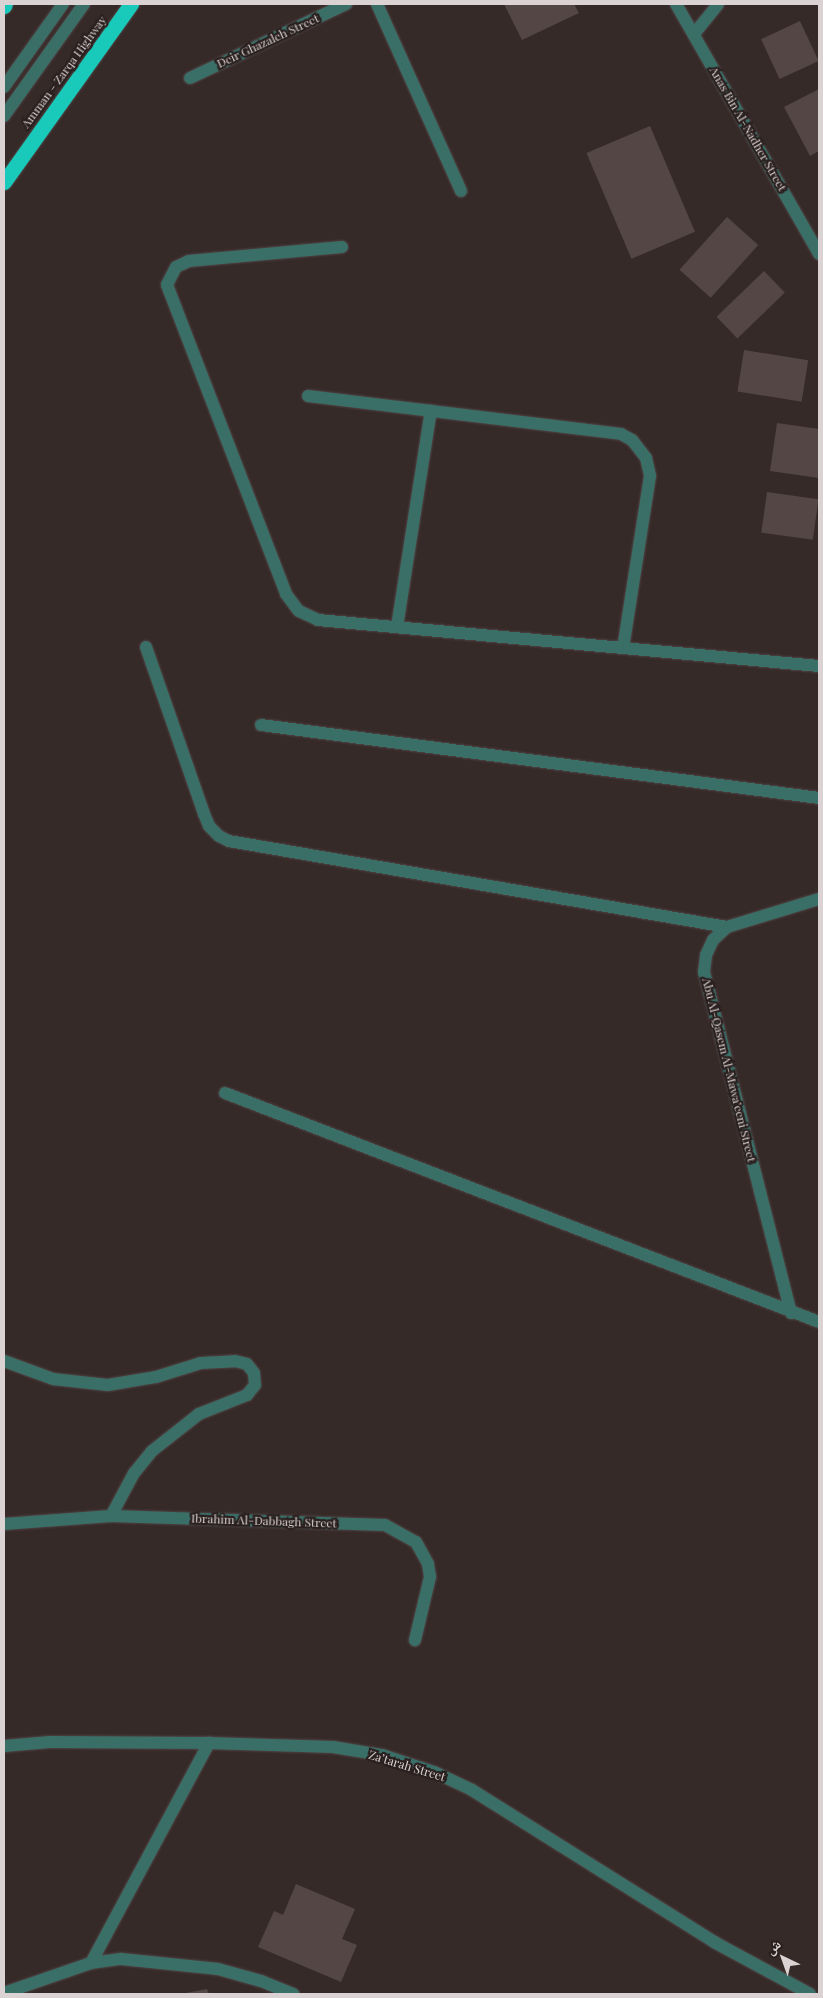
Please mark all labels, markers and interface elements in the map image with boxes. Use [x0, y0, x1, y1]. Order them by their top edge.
street label: Deir Ghazaleh Street [215, 11, 321, 71]
street label: Amman - Zarqa Highway [19, 13, 109, 131]
street label: Anas Bin Al-Nadher Street [706, 64, 790, 194]
street label: Abu Al-Qasem Al-Mawa’eeni Street [699, 976, 759, 1164]
street label: Ibrahim Al-Dabbagh Street [191, 1511, 337, 1531]
street label: Za’tarah Street [367, 1747, 447, 1785]
north arrow [758, 1933, 808, 1983]
text: ش [761, 1934, 785, 1959]

